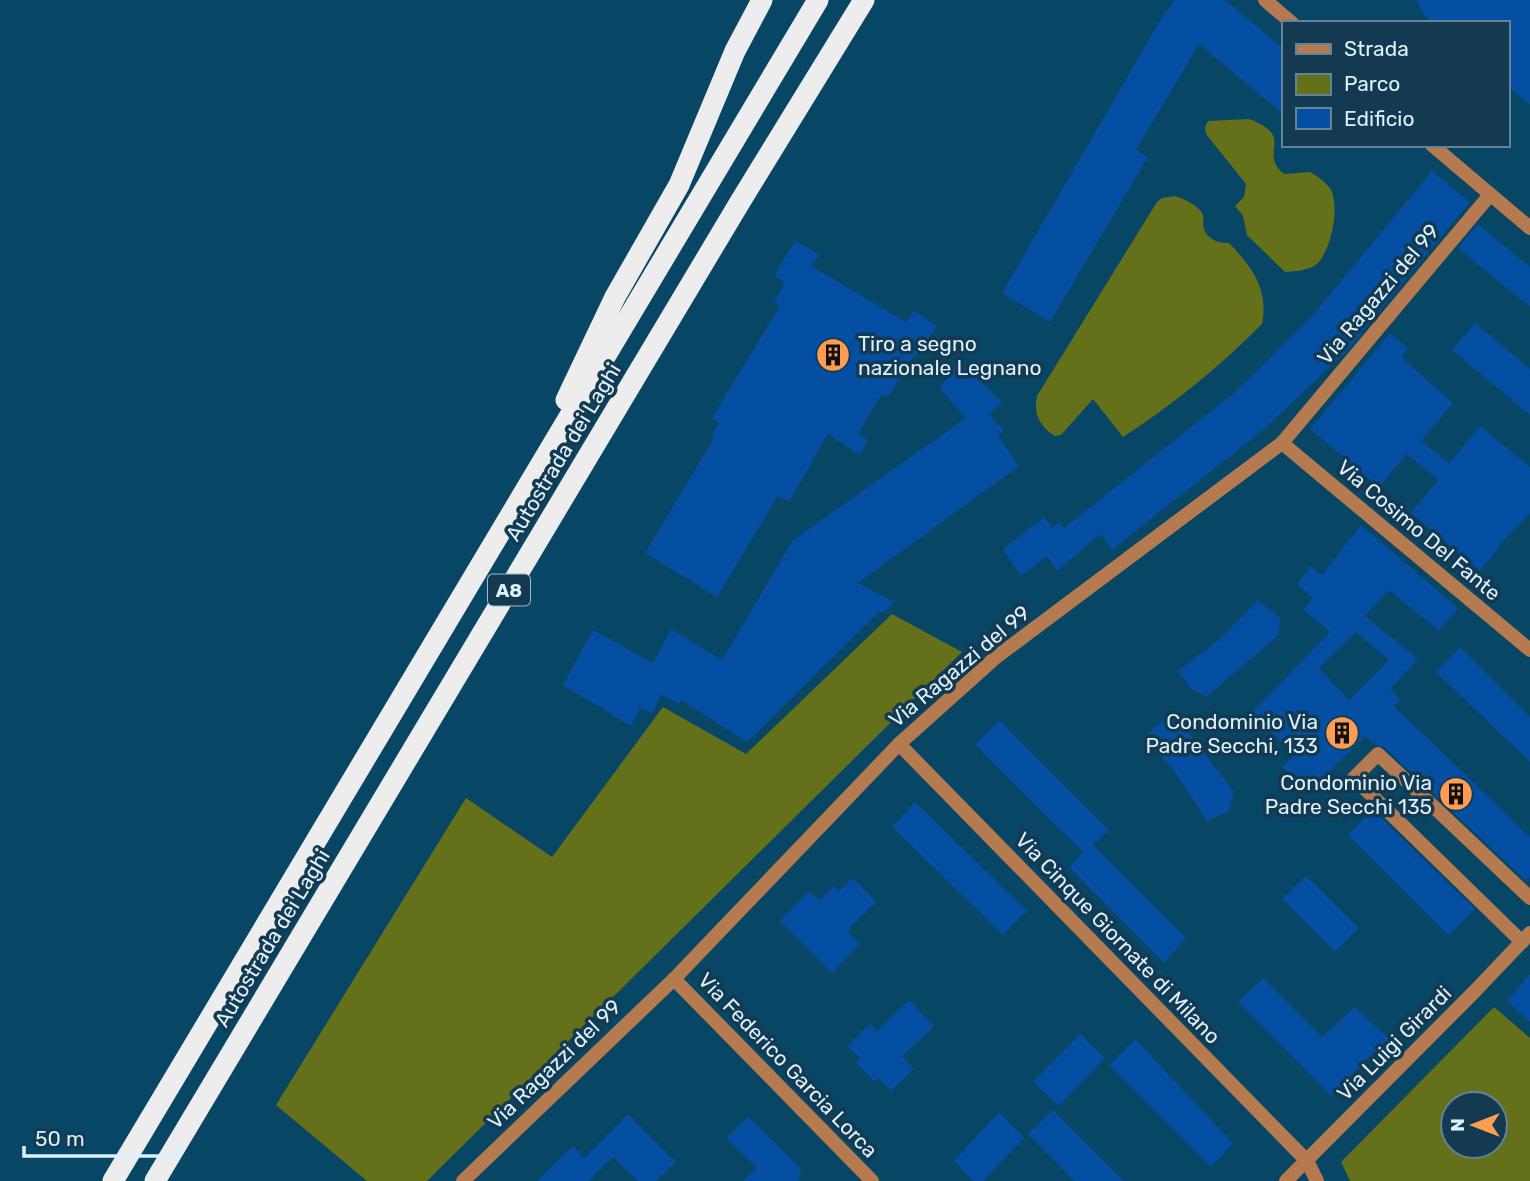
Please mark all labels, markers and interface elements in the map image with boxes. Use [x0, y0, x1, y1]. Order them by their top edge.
legend [1282, 21, 1509, 147]
text: Strada [1344, 36, 1409, 61]
text: Parco [1344, 71, 1400, 96]
text: Edificio [1344, 106, 1414, 131]
street label: Via Ragazzi del 99 [1312, 219, 1444, 369]
place label: Tiro a segno nazionale Legnano [858, 331, 1041, 380]
building icon: Tiro a segno nazionale Legnano [814, 336, 852, 374]
street label: Autostrada dei Laghi [500, 359, 626, 545]
street label: Via Cosimo Del Fante [1332, 454, 1506, 606]
road number: A8 [488, 575, 530, 606]
street label: Via Ragazzi del 99 [884, 600, 1034, 732]
place label: Condominio Via Padre Secchi, 133 [1145, 709, 1318, 758]
building icon: Condominio Via Padre Secchi, 133 [1323, 714, 1361, 752]
place label: Condominio Via Padre Secchi 135 [1265, 770, 1432, 819]
building icon: Condominio Via Padre Secchi 135 [1437, 775, 1475, 813]
street label: Via Cinque Giornate di Milano [1010, 827, 1226, 1049]
street label: Autostrada dei Laghi [209, 845, 335, 1031]
street label: Via Federico Garcia Lorca [693, 967, 883, 1163]
street label: Via Luigi Girardi [1332, 981, 1456, 1105]
street label: Via Ragazzi del 99 [482, 994, 626, 1134]
north arrow [1439, 1090, 1509, 1160]
scale bar [24, 1114, 178, 1158]
text: N [1446, 1118, 1469, 1132]
text: 50 m [35, 1126, 85, 1151]

